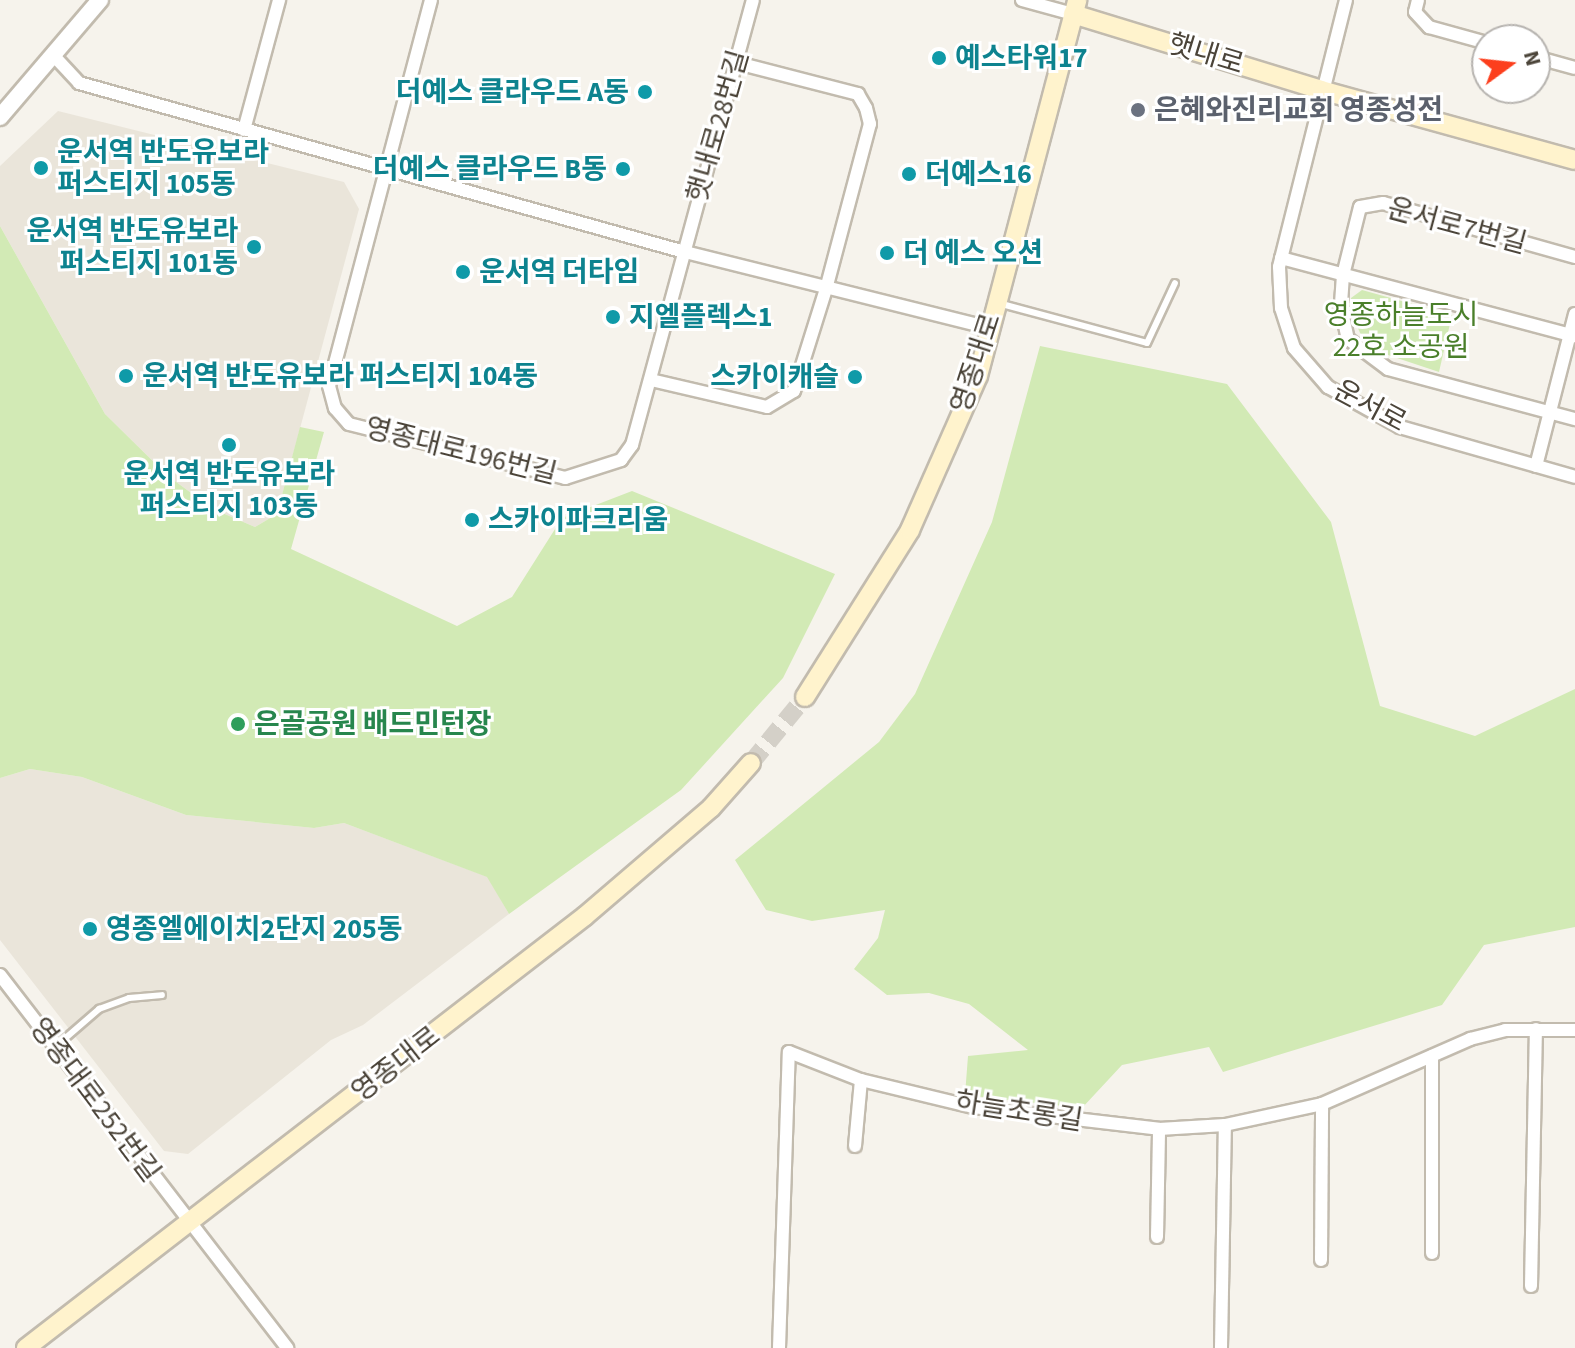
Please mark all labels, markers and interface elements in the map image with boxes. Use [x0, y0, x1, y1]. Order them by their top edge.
north arrow [1471, 24, 1551, 104]
street label: 햇내로 [1164, 27, 1248, 81]
place label: 예스타워17 [955, 41, 1088, 75]
street label: 햇내로28번길 [680, 46, 756, 206]
text: N [1515, 47, 1550, 70]
marker: 예스타워17 [930, 49, 948, 67]
place label: 더예스 클라우드 A동 [396, 75, 629, 109]
marker: 더예스 클라우드 A동 [636, 83, 654, 101]
place label: 은혜와진리교회 영종성전 [1154, 93, 1443, 127]
marker: 은혜와진리교회 영종성전 [1129, 101, 1147, 119]
place label: 운서역 반도유보라 퍼스티지 105동 [57, 135, 269, 201]
place label: 더예스 클라우드 B동 [373, 152, 607, 186]
place label: 더예스16 [925, 157, 1032, 191]
marker: 운서역 반도유보라 퍼스티지 105동 [32, 159, 50, 177]
marker: 더예스 클라우드 B동 [614, 160, 632, 178]
marker: 더예스16 [900, 165, 918, 183]
street label: 운서로7번길 [1384, 191, 1530, 261]
place label: 운서역 반도유보라 퍼스티지 101동 [26, 214, 238, 280]
place label: 더 예스 오션 [903, 236, 1043, 270]
marker: 운서역 반도유보라 퍼스티지 101동 [245, 238, 263, 256]
marker: 더 예스 오션 [878, 244, 896, 262]
place label: 운서역 더타임 [479, 255, 639, 289]
marker: 운서역 더타임 [454, 263, 472, 281]
park label: 영종하늘도시 22호 소공원 [1324, 298, 1478, 364]
place label: 지엘플렉스1 [629, 300, 773, 334]
marker: 지엘플렉스1 [604, 308, 622, 326]
street label: 영종대로 [944, 309, 1008, 417]
place label: 운서역 반도유보라 퍼스티지 104동 [142, 359, 538, 393]
place label: 스카이캐슬 [710, 360, 839, 394]
marker: 운서역 반도유보라 퍼스티지 104동 [117, 367, 135, 385]
marker: 스카이캐슬 [846, 368, 864, 386]
street label: 운서로 [1328, 373, 1412, 439]
street label: 영종대로196번길 [362, 411, 560, 491]
marker: 운서역 반도유보라 퍼스티지 103동 [220, 436, 238, 454]
place label: 운서역 반도유보라 퍼스티지 103동 [123, 457, 335, 523]
place label: 스카이파크리움 [488, 503, 668, 537]
marker: 스카이파크리움 [463, 511, 481, 529]
place label: 은골공원 배드민턴장 [254, 707, 491, 741]
marker: 은골공원 배드민턴장 [229, 715, 247, 733]
place label: 영종엘에이치2단지 205동 [106, 912, 403, 946]
marker: 영종엘에이치2단지 205동 [81, 920, 99, 938]
street label: 영종대로252번길 [23, 1012, 167, 1188]
street label: 영종대로 [345, 1019, 447, 1109]
street label: 하늘초롱길 [953, 1084, 1085, 1138]

